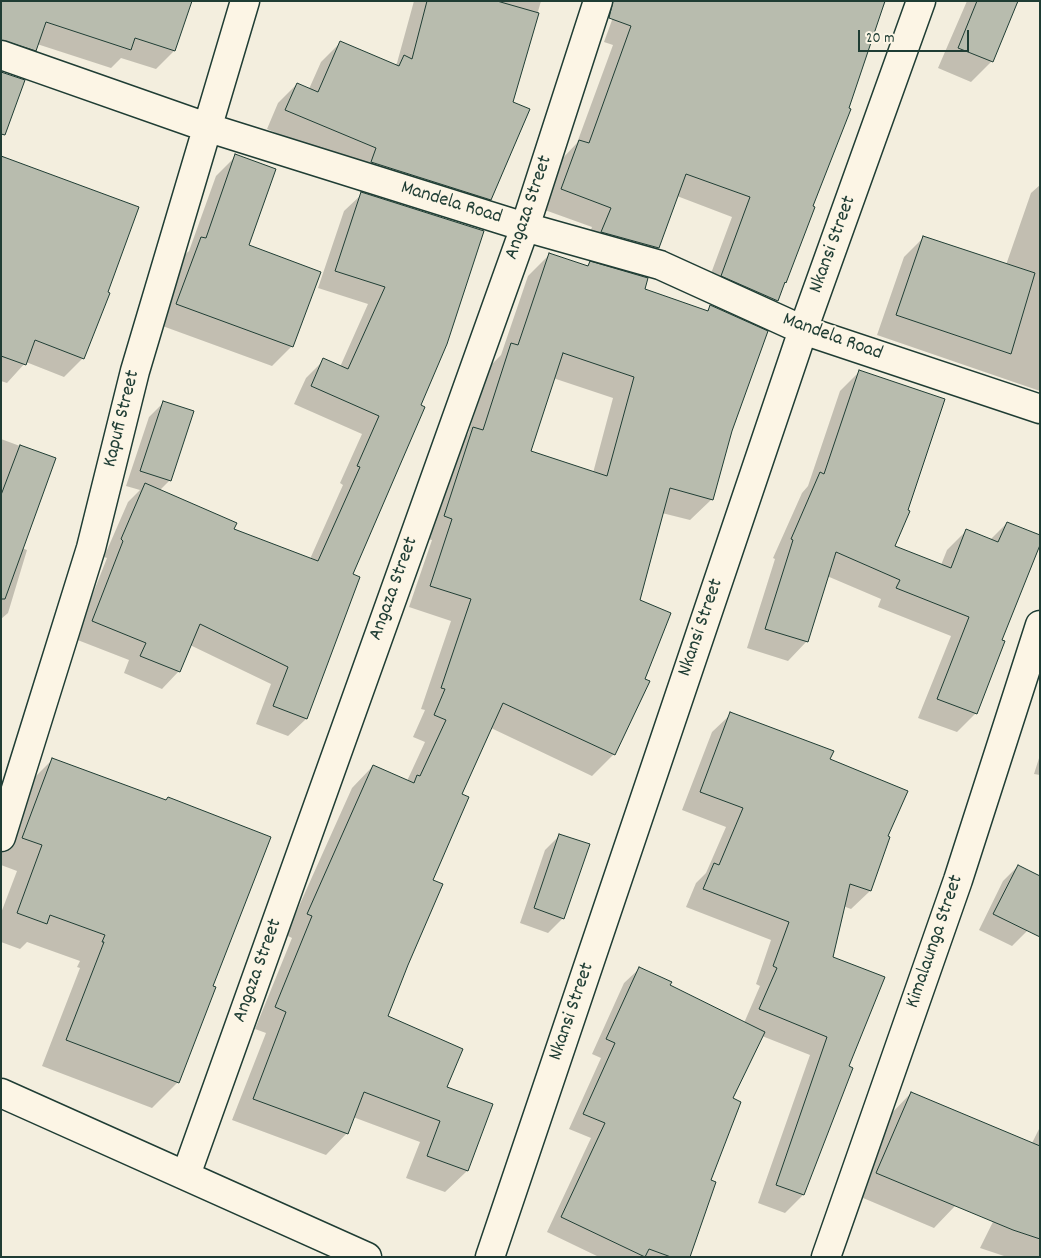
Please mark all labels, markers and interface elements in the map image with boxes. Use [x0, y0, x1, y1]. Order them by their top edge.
scale bar [861, 20, 972, 52]
text: 20 m [866, 28, 894, 50]
street label: Angaza Street [501, 153, 559, 263]
street label: Mandela Road [397, 177, 505, 231]
street label: Nkansi Street [805, 193, 863, 297]
street label: Mandela Road [779, 309, 885, 367]
street label: Kapufi Street [99, 368, 147, 470]
street label: Angaza Street [365, 534, 425, 644]
street label: Nkansi Street [674, 576, 730, 680]
street label: Kimalaunga Street [902, 872, 970, 1012]
street label: Angaza Street [229, 916, 289, 1026]
street label: Nkansi Street [545, 960, 601, 1064]

